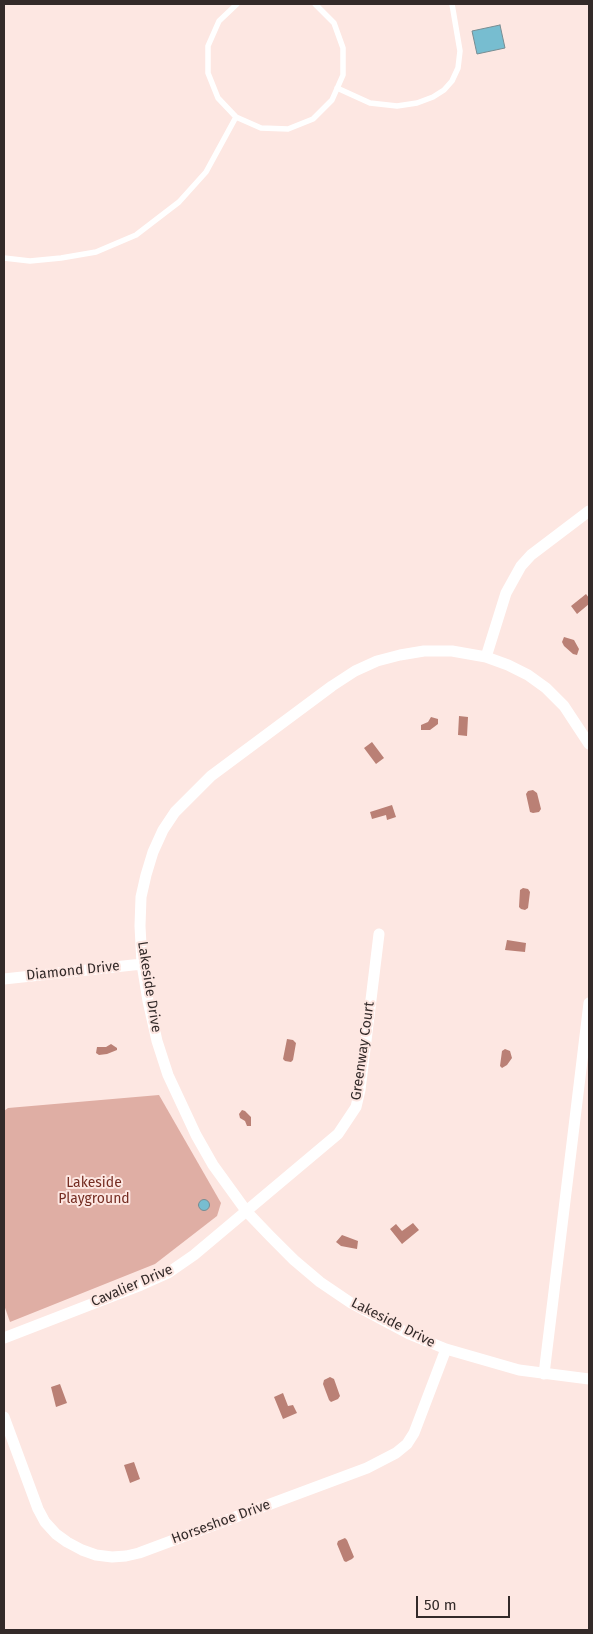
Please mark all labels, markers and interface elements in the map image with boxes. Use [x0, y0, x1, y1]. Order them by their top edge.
street label: Lakeside Drive [133, 940, 165, 1034]
street label: Diamond Drive [25, 958, 121, 984]
street label: Greenway Court [348, 1001, 378, 1101]
park label: Lakeside Playground [58, 1175, 130, 1208]
street label: Cavalier Drive [89, 1261, 175, 1311]
street label: Lakeside Drive [348, 1295, 438, 1351]
street label: Horseshoe Drive [169, 1496, 273, 1548]
scale bar [418, 1586, 512, 1618]
text: 50 m [424, 1596, 457, 1614]

